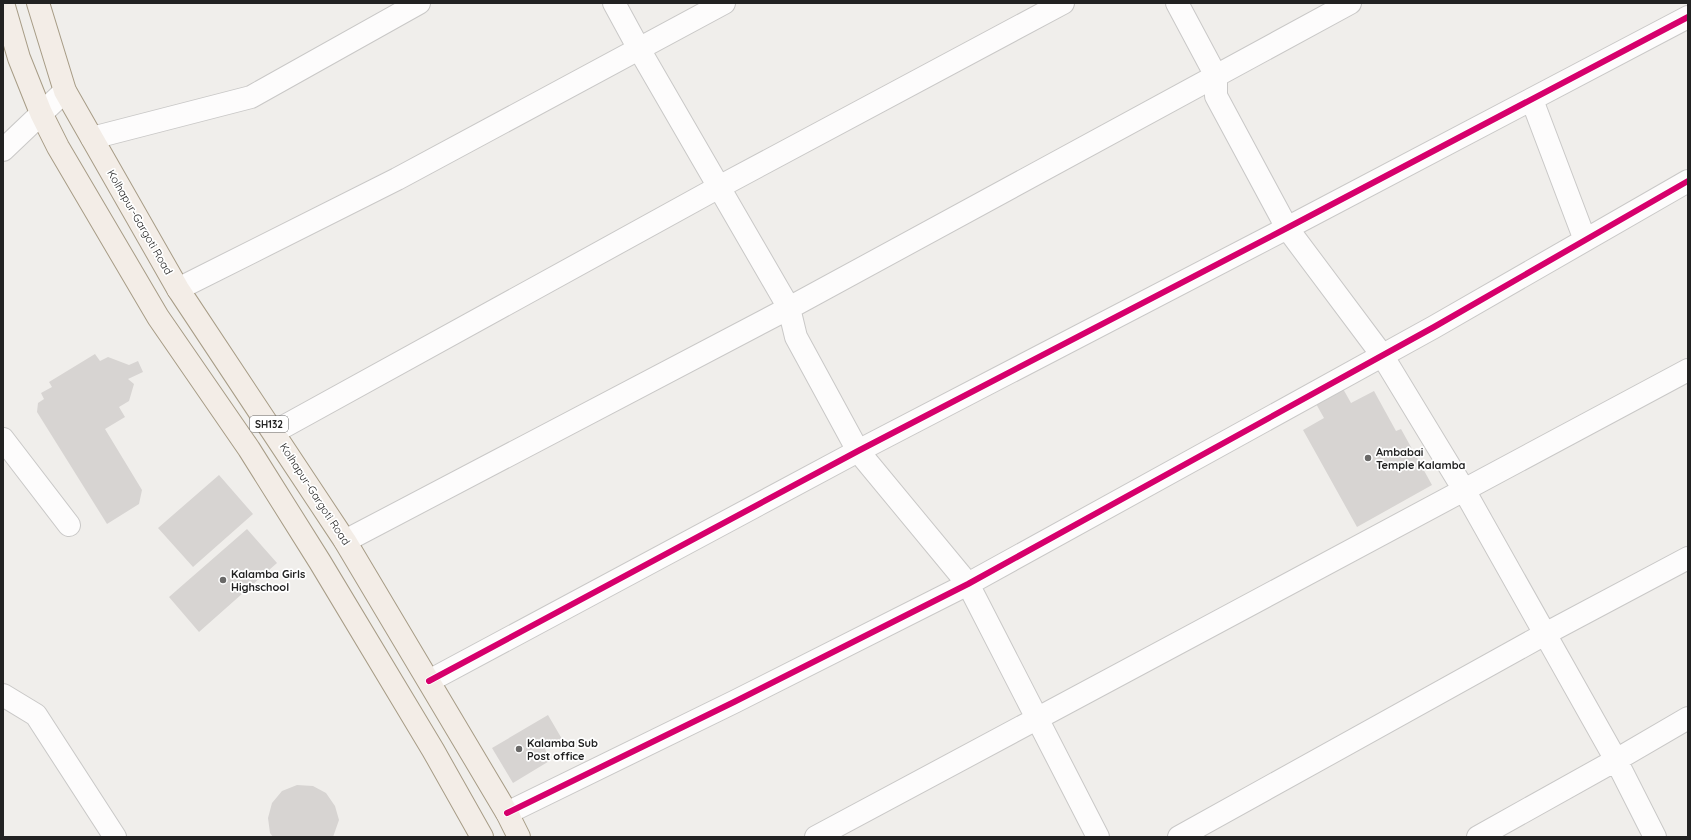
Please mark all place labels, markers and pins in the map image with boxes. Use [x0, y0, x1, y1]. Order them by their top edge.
place label: Ambabai Temple Kalamba [1376, 445, 1466, 472]
marker: Ambabai Temple Kalamba [1363, 453, 1373, 463]
place label: Kalamba Girls Highschool [231, 567, 305, 594]
marker: Kalamba Girls Highschool [218, 575, 228, 585]
place label: Kalamba Sub Post office [527, 736, 598, 763]
marker: Kalamba Sub Post office [514, 744, 524, 754]

